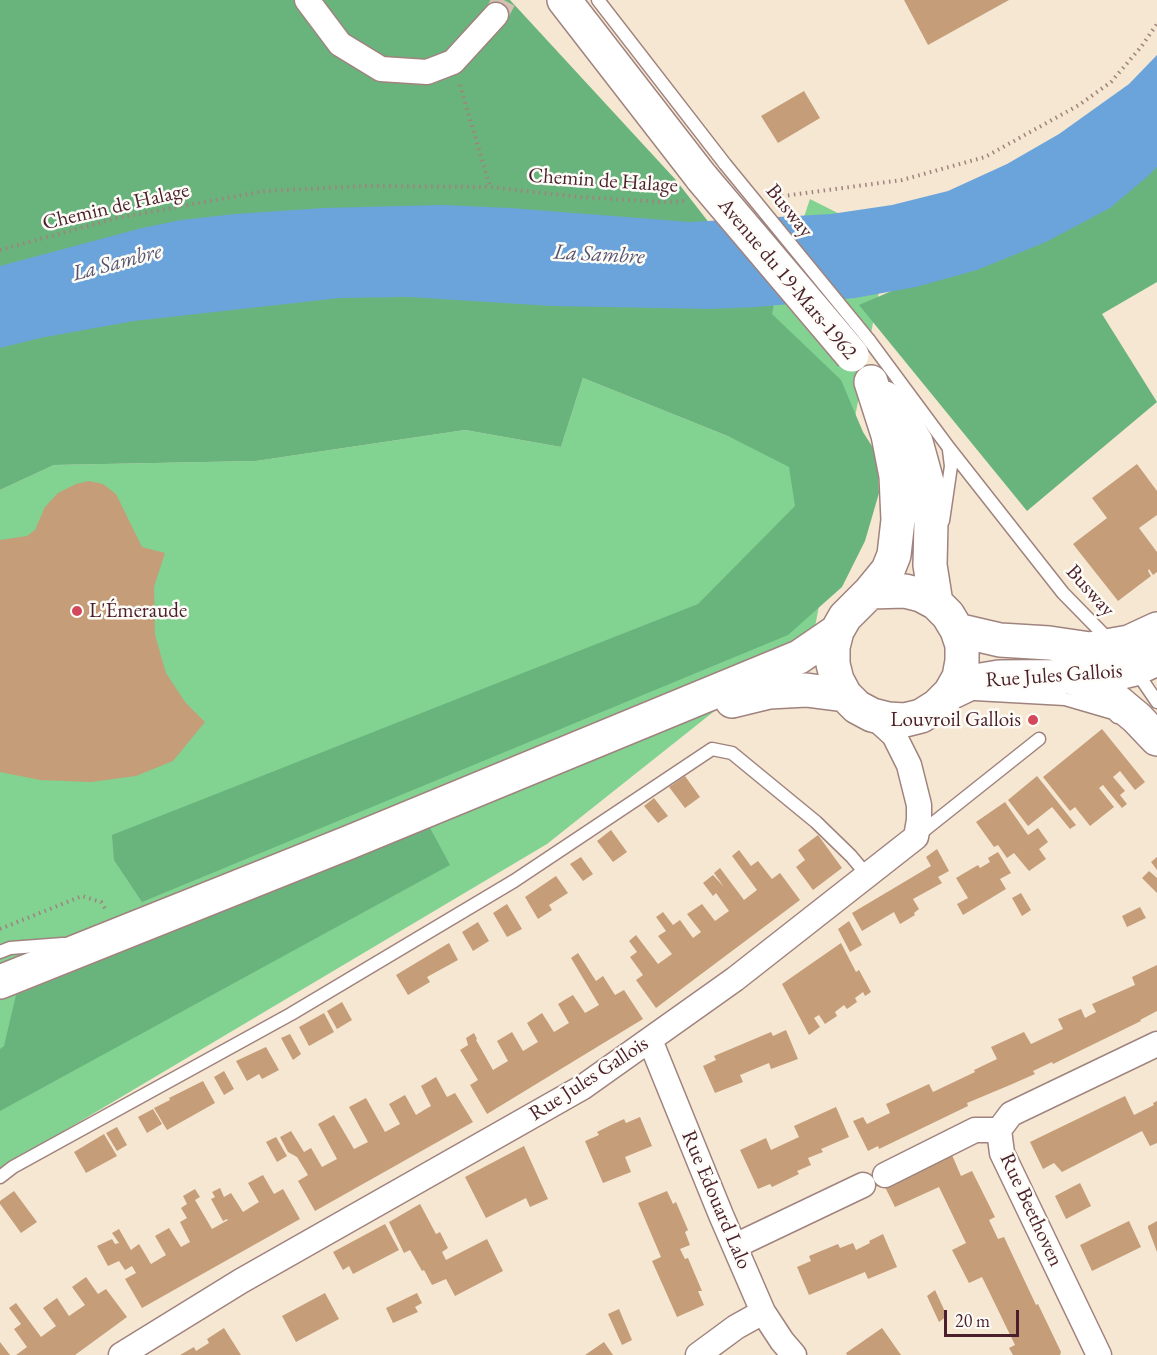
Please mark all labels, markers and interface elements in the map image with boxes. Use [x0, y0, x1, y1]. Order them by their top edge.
street label: Chemin de Halage [527, 163, 679, 199]
street label: Chemin de Halage [40, 178, 192, 236]
street label: Busway [760, 179, 818, 243]
street label: Avenue du 19-Mars-1962 [712, 193, 862, 365]
water label: La Sambre [69, 238, 165, 288]
water label: La Sambre [553, 239, 645, 271]
street label: Busway [1060, 560, 1120, 622]
place label: L'Émeraude [89, 598, 187, 624]
marker: L'Émeraude [70, 604, 84, 618]
street label: Rue Jules Gallois [985, 659, 1123, 693]
place label: Louvroil Gallois [890, 707, 1021, 733]
marker: Louvroil Gallois [1026, 713, 1040, 727]
street label: Rue Jules Gallois [525, 1031, 653, 1127]
street label: Rue Edouard Lalo [675, 1127, 757, 1273]
street label: Rue Beethoven [994, 1149, 1068, 1271]
scale bar [947, 1298, 1022, 1336]
text: 20 m [955, 1309, 990, 1332]

